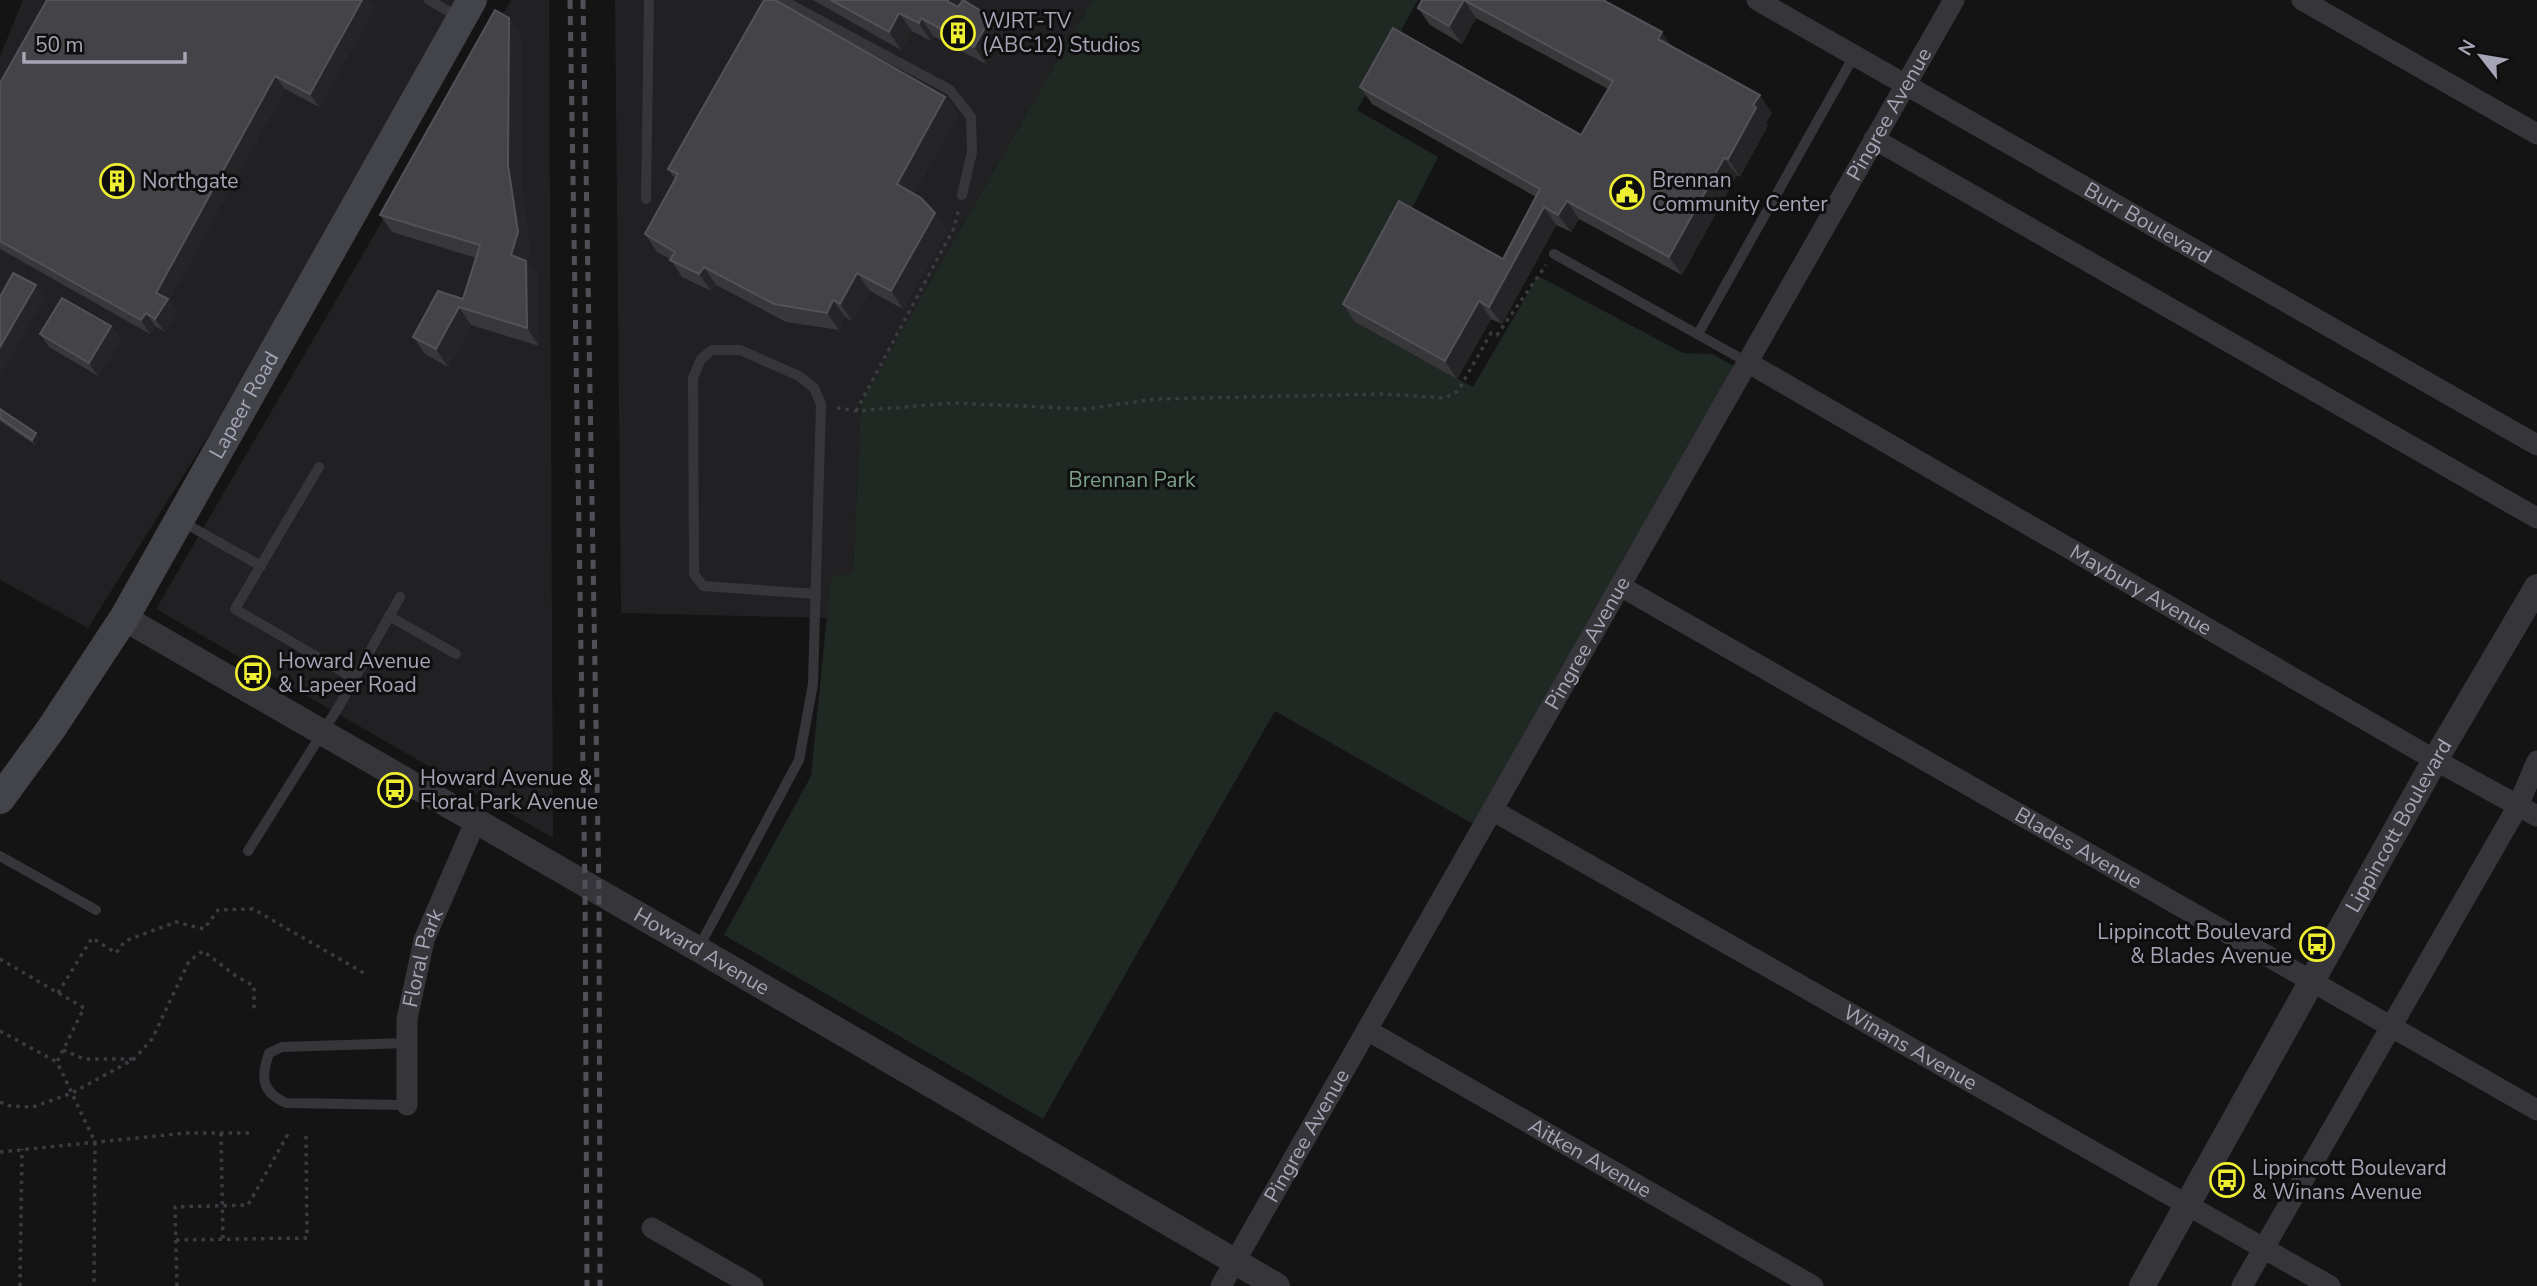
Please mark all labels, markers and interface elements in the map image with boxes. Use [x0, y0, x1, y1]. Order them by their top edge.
place label: WJRT-TV (ABC12) Studios [982, 7, 1140, 59]
building icon: WJRT-TV (ABC12) Studios [939, 14, 977, 52]
scale bar [24, 21, 186, 65]
north arrow [2446, 21, 2516, 91]
text: 50 m [35, 31, 84, 59]
text: N [2452, 35, 2482, 61]
street label: Pingree Avenue [1840, 42, 1938, 186]
building icon: Northgate [98, 162, 136, 200]
place label: Brennan Community Center [1652, 166, 1828, 218]
place label: Northgate [142, 167, 238, 195]
public building icon: Brennan Community Center [1608, 173, 1646, 211]
street label: Burr Boulevard [2079, 175, 2217, 271]
street label: Lapeer Road [203, 346, 285, 464]
park label: Brennan Park [1069, 466, 1196, 494]
street label: Maybury Avenue [2065, 538, 2217, 642]
street label: Pingree Avenue [1538, 571, 1637, 715]
place label: Howard Avenue & Lapeer Road [278, 647, 431, 699]
bus stop icon: Howard Avenue & Lapeer Road [234, 654, 272, 692]
street label: Lippincott Boulevard [2339, 734, 2458, 917]
place label: Howard Avenue & Floral Park Avenue [420, 764, 598, 816]
bus stop icon: Howard Avenue & Floral Park Avenue [376, 771, 414, 809]
street label: Blades Avenue [2010, 801, 2147, 895]
street label: Howard Avenue [629, 901, 775, 1002]
street label: Floral Park [396, 904, 450, 1010]
place label: Lippincott Boulevard & Blades Avenue [2097, 918, 2292, 970]
bus stop icon: Lippincott Boulevard & Blades Avenue [2298, 925, 2336, 963]
street label: Winans Avenue [1838, 998, 1982, 1097]
street label: Pingree Avenue [1258, 1064, 1356, 1207]
street label: Aitken Avenue [1523, 1111, 1657, 1204]
place label: Lippincott Boulevard & Winans Avenue [2252, 1154, 2447, 1206]
bus stop icon: Lippincott Boulevard & Winans Avenue [2208, 1161, 2246, 1199]

